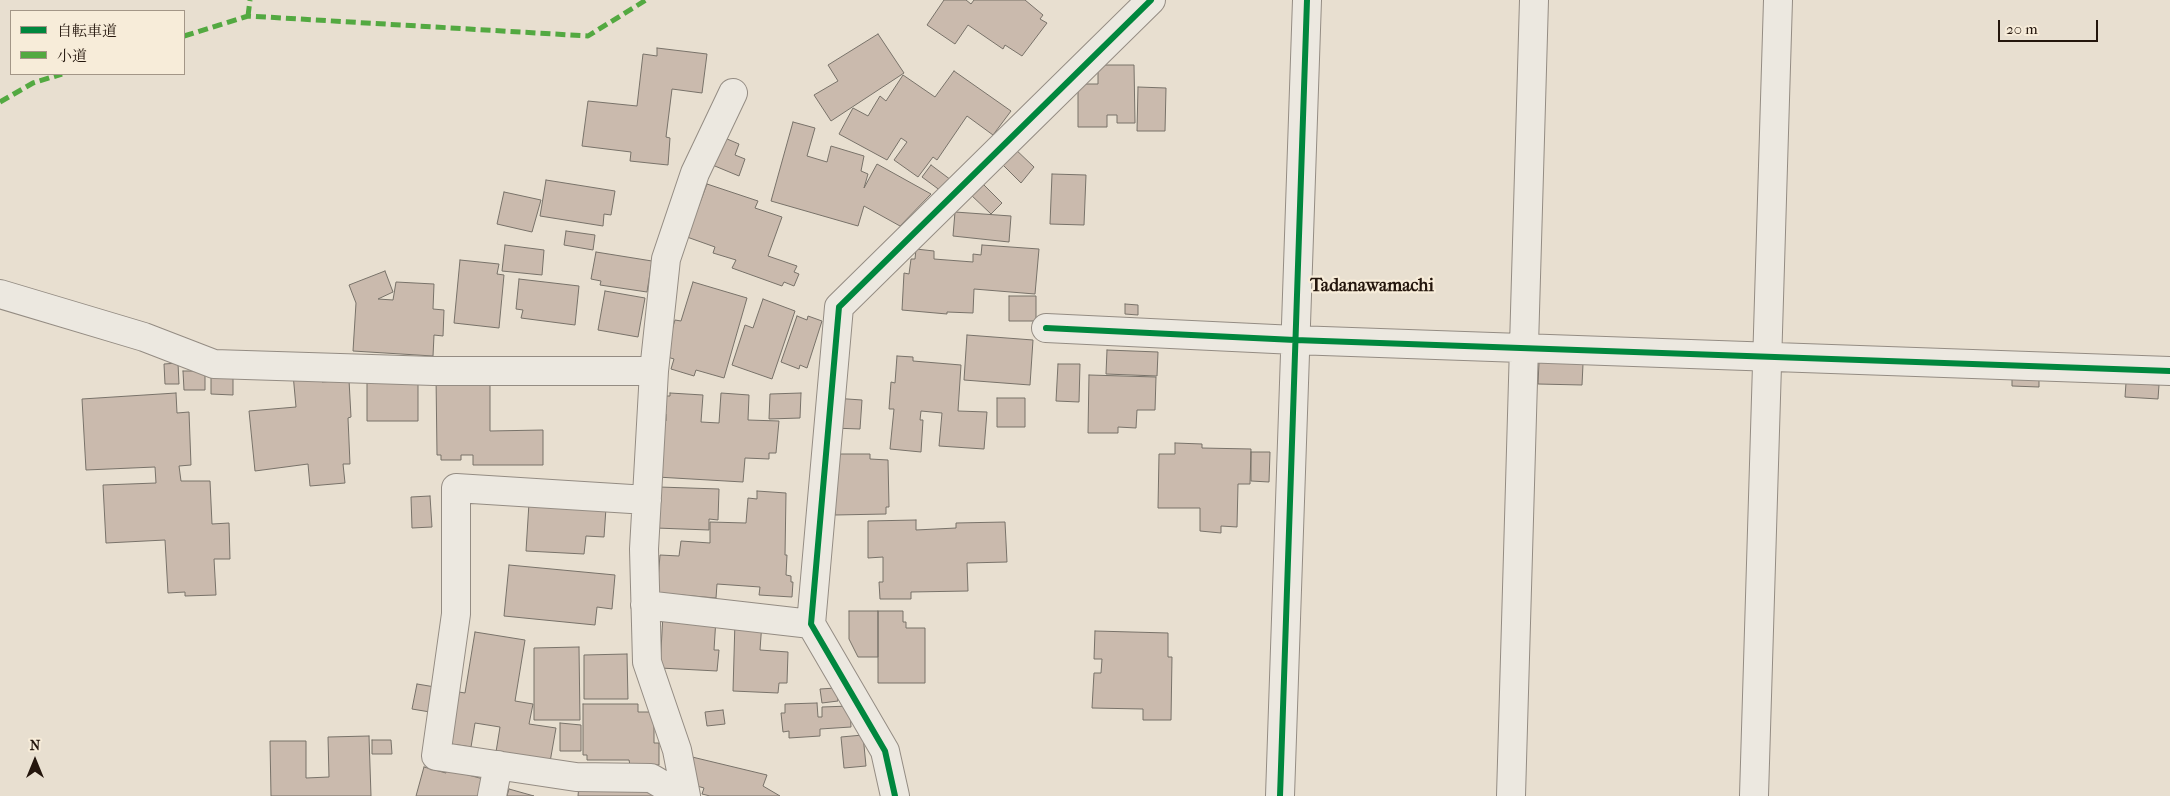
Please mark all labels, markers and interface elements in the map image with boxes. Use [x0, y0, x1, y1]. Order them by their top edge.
legend [10, 10, 185, 75]
scale bar [2000, 10, 2100, 42]
text: 20 m [2006, 20, 2038, 38]
text: 自転車道 [57, 22, 117, 40]
text: 小道 [57, 47, 87, 65]
district label: Tadanawamachi [1310, 276, 1434, 298]
north arrow [10, 736, 60, 786]
text: N [30, 737, 40, 754]

